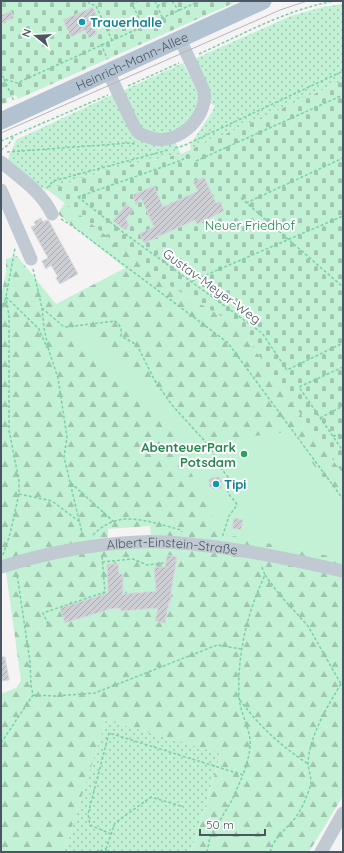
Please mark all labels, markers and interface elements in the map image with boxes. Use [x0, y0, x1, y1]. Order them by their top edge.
place label: Trauerhalle [90, 14, 162, 30]
north arrow [16, 16, 56, 56]
marker: Trauerhalle [77, 17, 87, 27]
text: N [19, 27, 34, 39]
street label: Heinrich-Mann-Allee [73, 28, 191, 94]
park label: Neuer Friedhof [205, 217, 295, 233]
street label: Gustav-Meyer-Weg [160, 245, 264, 327]
place label: AbenteuerPark Potsdam [141, 439, 236, 470]
marker: AbenteuerPark Potsdam [239, 449, 249, 459]
place label: Tipi [224, 476, 246, 492]
marker: Tipi [211, 479, 221, 489]
street label: Albert-Einstein-Straße [106, 534, 239, 558]
scale bar [200, 811, 265, 837]
text: 50 m [206, 817, 234, 832]

